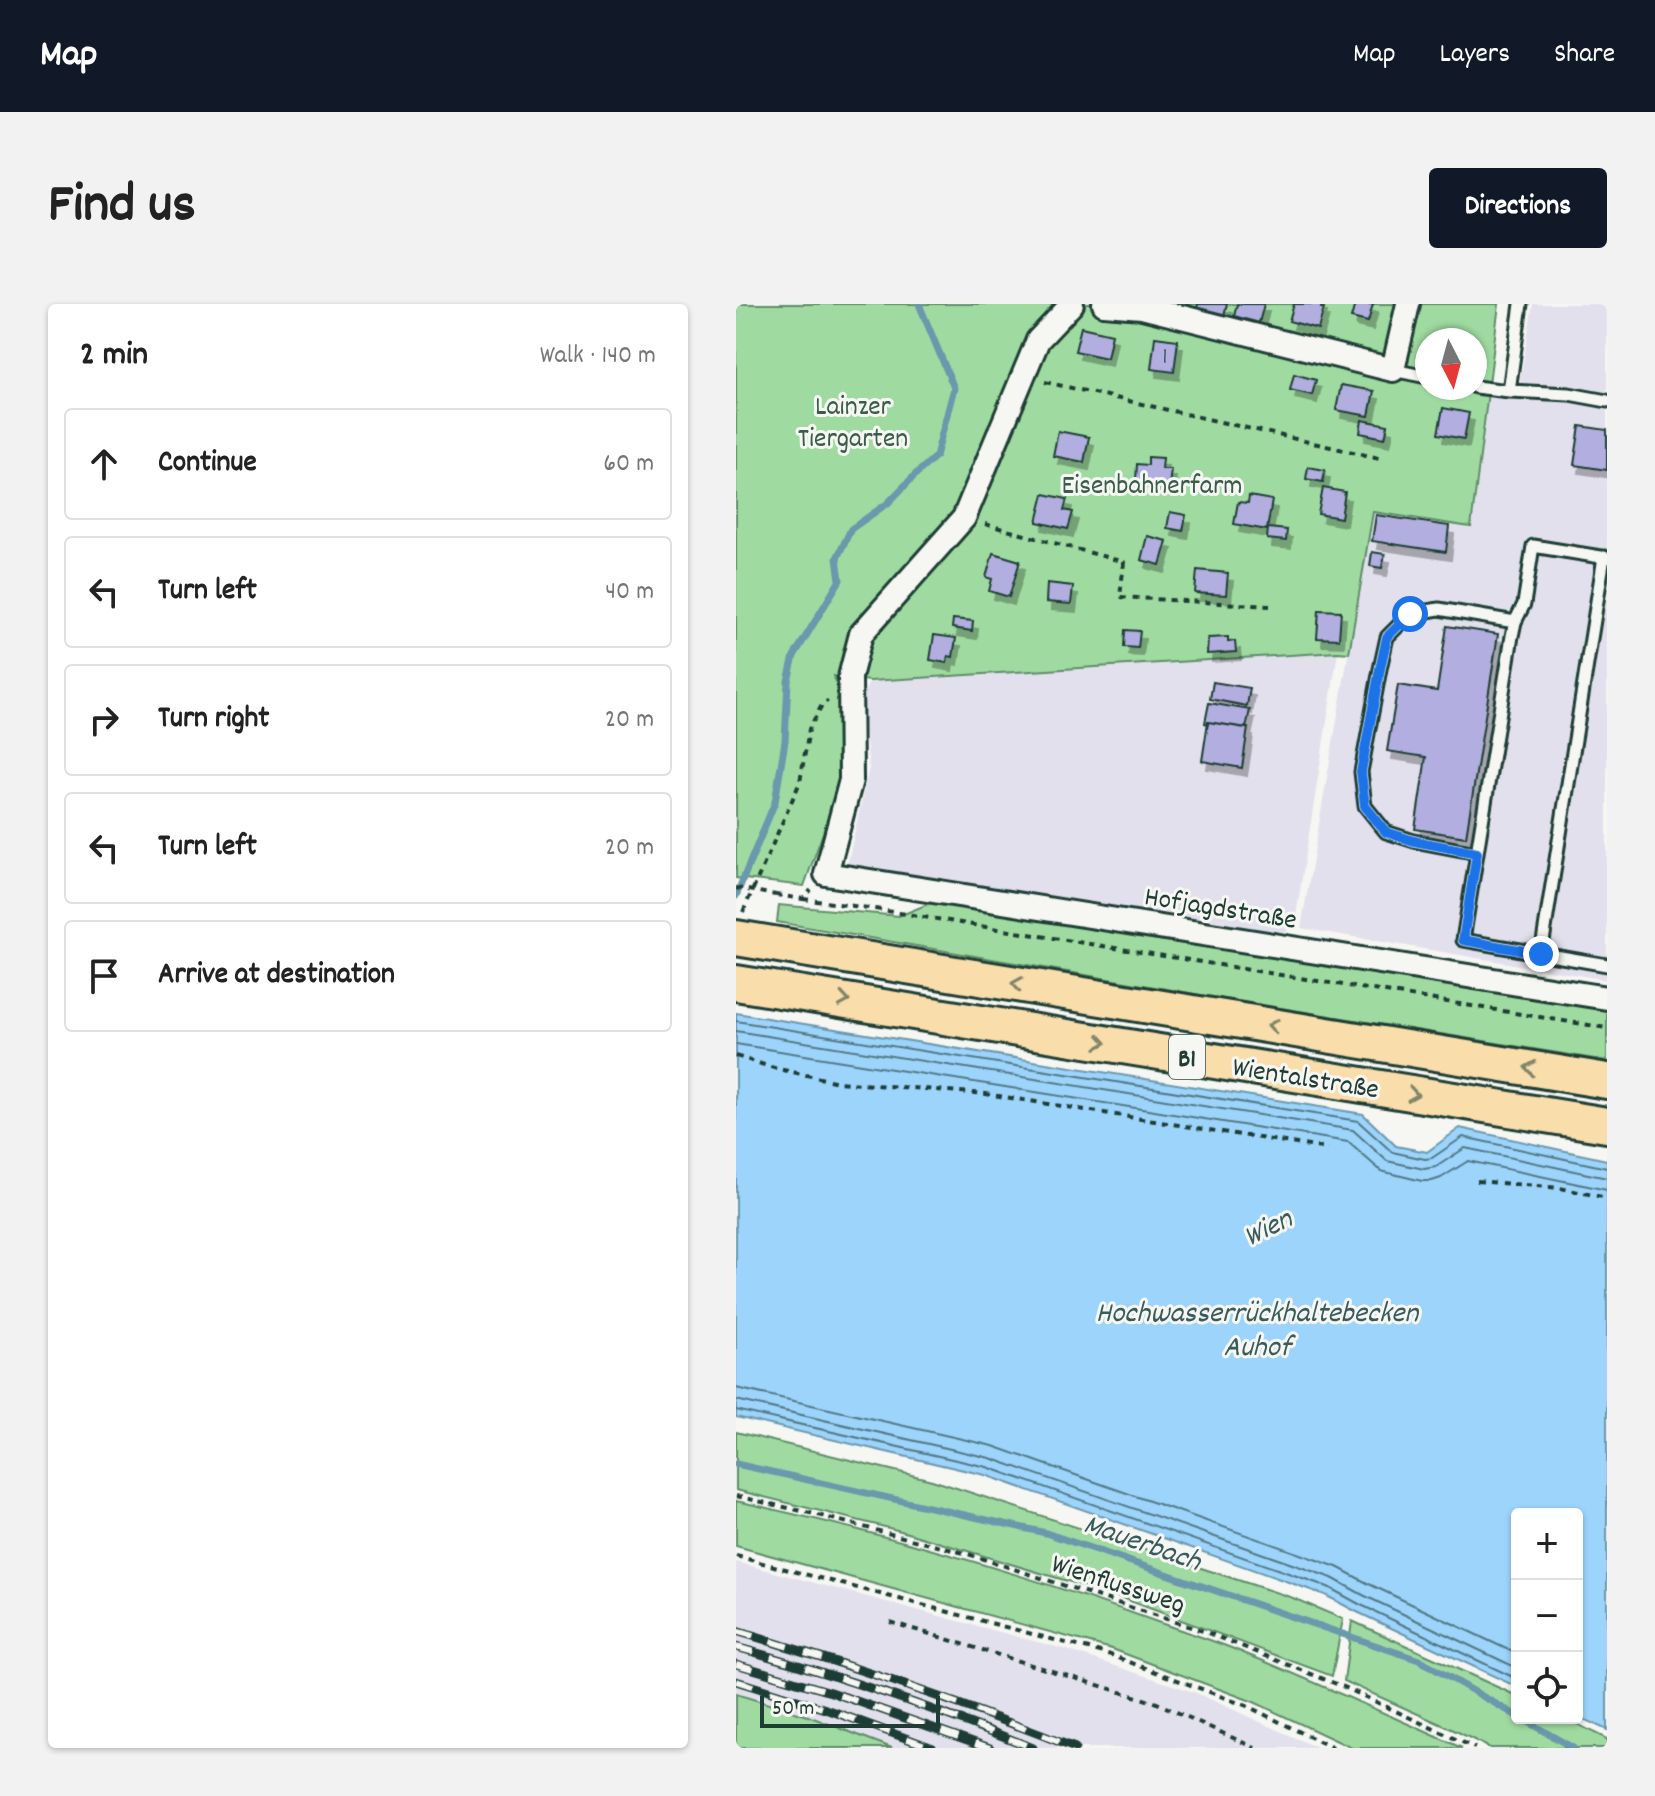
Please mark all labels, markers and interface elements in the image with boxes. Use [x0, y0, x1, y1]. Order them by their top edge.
text: Map [40, 29, 98, 84]
text: Map [1353, 36, 1396, 76]
text: Layers [1440, 36, 1510, 76]
text: Share [1554, 36, 1615, 76]
text: Find us [48, 168, 196, 248]
button: Directions [1429, 168, 1607, 248]
north arrow [1415, 328, 1487, 400]
text: 2 min [80, 332, 148, 381]
text: Walk · 140 m [540, 338, 656, 375]
house number: 1 [1162, 341, 1168, 375]
park label: Lainzer Tiergarten [798, 389, 908, 461]
icon: ahead [82, 442, 126, 486]
text: Continue [158, 443, 257, 486]
text: 60 m [603, 446, 654, 483]
park label: Eisenbahnerfarm [1061, 468, 1243, 508]
icon: left [82, 570, 126, 614]
text: Turn left [158, 571, 257, 614]
text: 40 m [605, 574, 654, 611]
route start [1392, 596, 1428, 632]
icon: right [82, 698, 126, 742]
text: Turn right [158, 699, 269, 742]
text: 20 m [605, 702, 654, 739]
icon: left [82, 826, 126, 870]
text: Turn left [158, 827, 257, 870]
text: 20 m [605, 830, 654, 867]
street label: Hofjagdstraße [1141, 879, 1299, 943]
route end [1523, 936, 1559, 972]
icon: arrive [82, 954, 126, 998]
text: Arrive at destination [158, 955, 395, 998]
one-way arrow [1010, 977, 1024, 994]
one-way arrow [837, 991, 851, 1008]
one-way arrow [1267, 1019, 1280, 1036]
one-way arrow [1094, 1033, 1108, 1050]
road number: B1 [1169, 1035, 1205, 1079]
street label: Wientalstraße [1229, 1050, 1381, 1112]
one-way arrow [1523, 1061, 1537, 1078]
one-way arrow [1406, 1084, 1419, 1101]
water label: Wien [1237, 1199, 1302, 1260]
water label: Hochwasserrückhaltebecken Auhof [1096, 1294, 1420, 1371]
water label: Mauerbach [1077, 1505, 1207, 1586]
map controls [1511, 1508, 1583, 1724]
button: + [1511, 1508, 1583, 1580]
street label: Wienflussweg [1045, 1546, 1190, 1627]
button: − [1511, 1580, 1583, 1652]
button: locate [1511, 1652, 1583, 1724]
scale bar [760, 1692, 940, 1728]
text: 50 m [772, 1694, 814, 1725]

